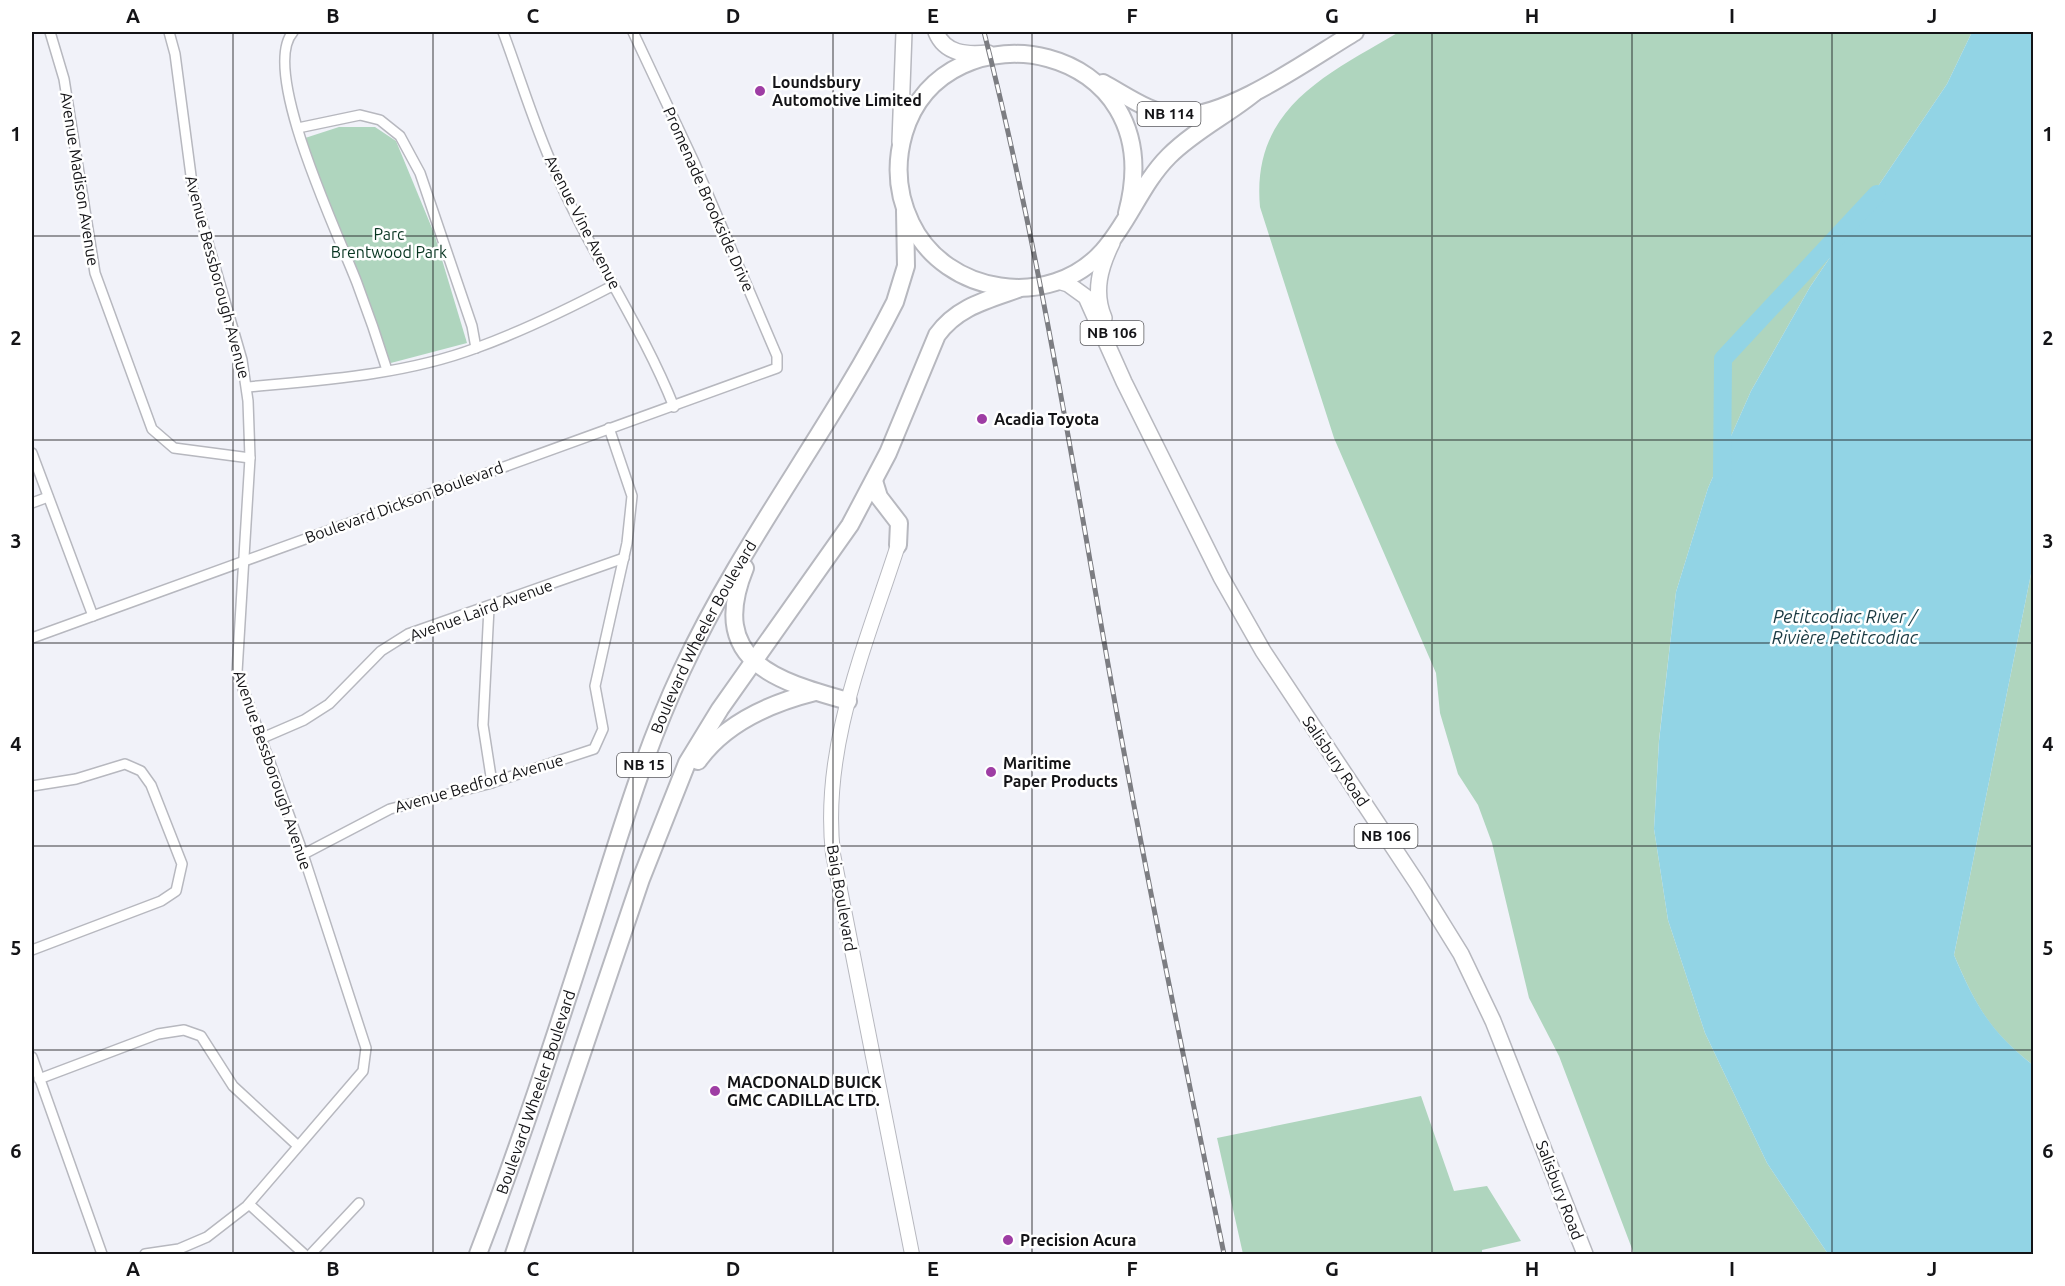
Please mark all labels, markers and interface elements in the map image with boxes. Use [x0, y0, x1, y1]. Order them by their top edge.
text: A [126, 4, 140, 27]
text: B [326, 4, 340, 27]
text: C [527, 4, 540, 27]
text: D [726, 4, 740, 27]
text: E [927, 4, 939, 27]
text: F [1126, 4, 1138, 27]
text: G [1325, 4, 1339, 27]
text: H [1525, 4, 1539, 27]
text: I [1729, 4, 1735, 27]
text: J [1927, 4, 1937, 27]
place label: Loundsbury Automotive Limited [772, 73, 922, 109]
marker: Loundsbury Automotive Limited [753, 84, 767, 98]
street label: Avenue Madison Avenue [57, 91, 103, 267]
road number: NB 114 [1138, 102, 1200, 126]
street label: Promenade Brookside Drive [660, 104, 758, 294]
text: 1 [10, 122, 22, 145]
text: 1 [2042, 122, 2054, 145]
street label: Avenue Vine Avenue [541, 152, 625, 292]
street label: Avenue Bessborough Avenue [182, 173, 254, 381]
park label: Parc Brentwood Park [331, 225, 447, 261]
road number: NB 106 [1080, 321, 1144, 345]
text: 2 [10, 326, 22, 349]
text: 2 [2042, 326, 2054, 349]
place label: Acadia Toyota [994, 410, 1099, 428]
marker: Acadia Toyota [975, 412, 989, 426]
street label: Boulevard Dickson Boulevard [302, 458, 506, 546]
text: 3 [10, 529, 22, 552]
text: 3 [2042, 529, 2054, 552]
street label: Boulevard Wheeler Boulevard [647, 537, 760, 736]
street label: Avenue Laird Avenue [407, 576, 555, 644]
water label: Petitcodiac River / Rivière Petitcodiac [1772, 606, 1920, 647]
street label: Avenue Bessborough Avenue [230, 668, 316, 872]
street label: Salisbury Road [1299, 713, 1373, 809]
text: 4 [10, 732, 22, 755]
text: 4 [2042, 732, 2054, 755]
street label: Avenue Bedford Avenue [393, 750, 565, 816]
road number: NB 15 [617, 753, 671, 777]
place label: Maritime Paper Products [1003, 754, 1118, 790]
marker: Maritime Paper Products [984, 765, 998, 779]
road number: NB 106 [1354, 824, 1418, 848]
street label: Baig Boulevard [824, 843, 860, 953]
text: 5 [10, 936, 22, 959]
text: 5 [2042, 936, 2054, 959]
street label: Boulevard Wheeler Boulevard [492, 988, 578, 1196]
place label: MACDONALD BUICK GMC CADILLAC LTD. [727, 1073, 882, 1109]
marker: MACDONALD BUICK GMC CADILLAC LTD. [708, 1084, 722, 1098]
street label: Salisbury Road [1533, 1138, 1587, 1242]
text: 6 [10, 1139, 22, 1162]
text: 6 [2042, 1139, 2054, 1162]
place label: Precision Acura [1020, 1231, 1136, 1249]
marker: Precision Acura [1001, 1233, 1015, 1247]
text: A [126, 1257, 140, 1280]
text: B [326, 1257, 340, 1280]
text: C [527, 1257, 540, 1280]
text: D [726, 1257, 740, 1280]
text: E [927, 1257, 939, 1280]
text: F [1126, 1257, 1138, 1280]
text: G [1325, 1257, 1339, 1280]
text: H [1525, 1257, 1539, 1280]
text: I [1729, 1257, 1735, 1280]
text: J [1927, 1257, 1937, 1280]

